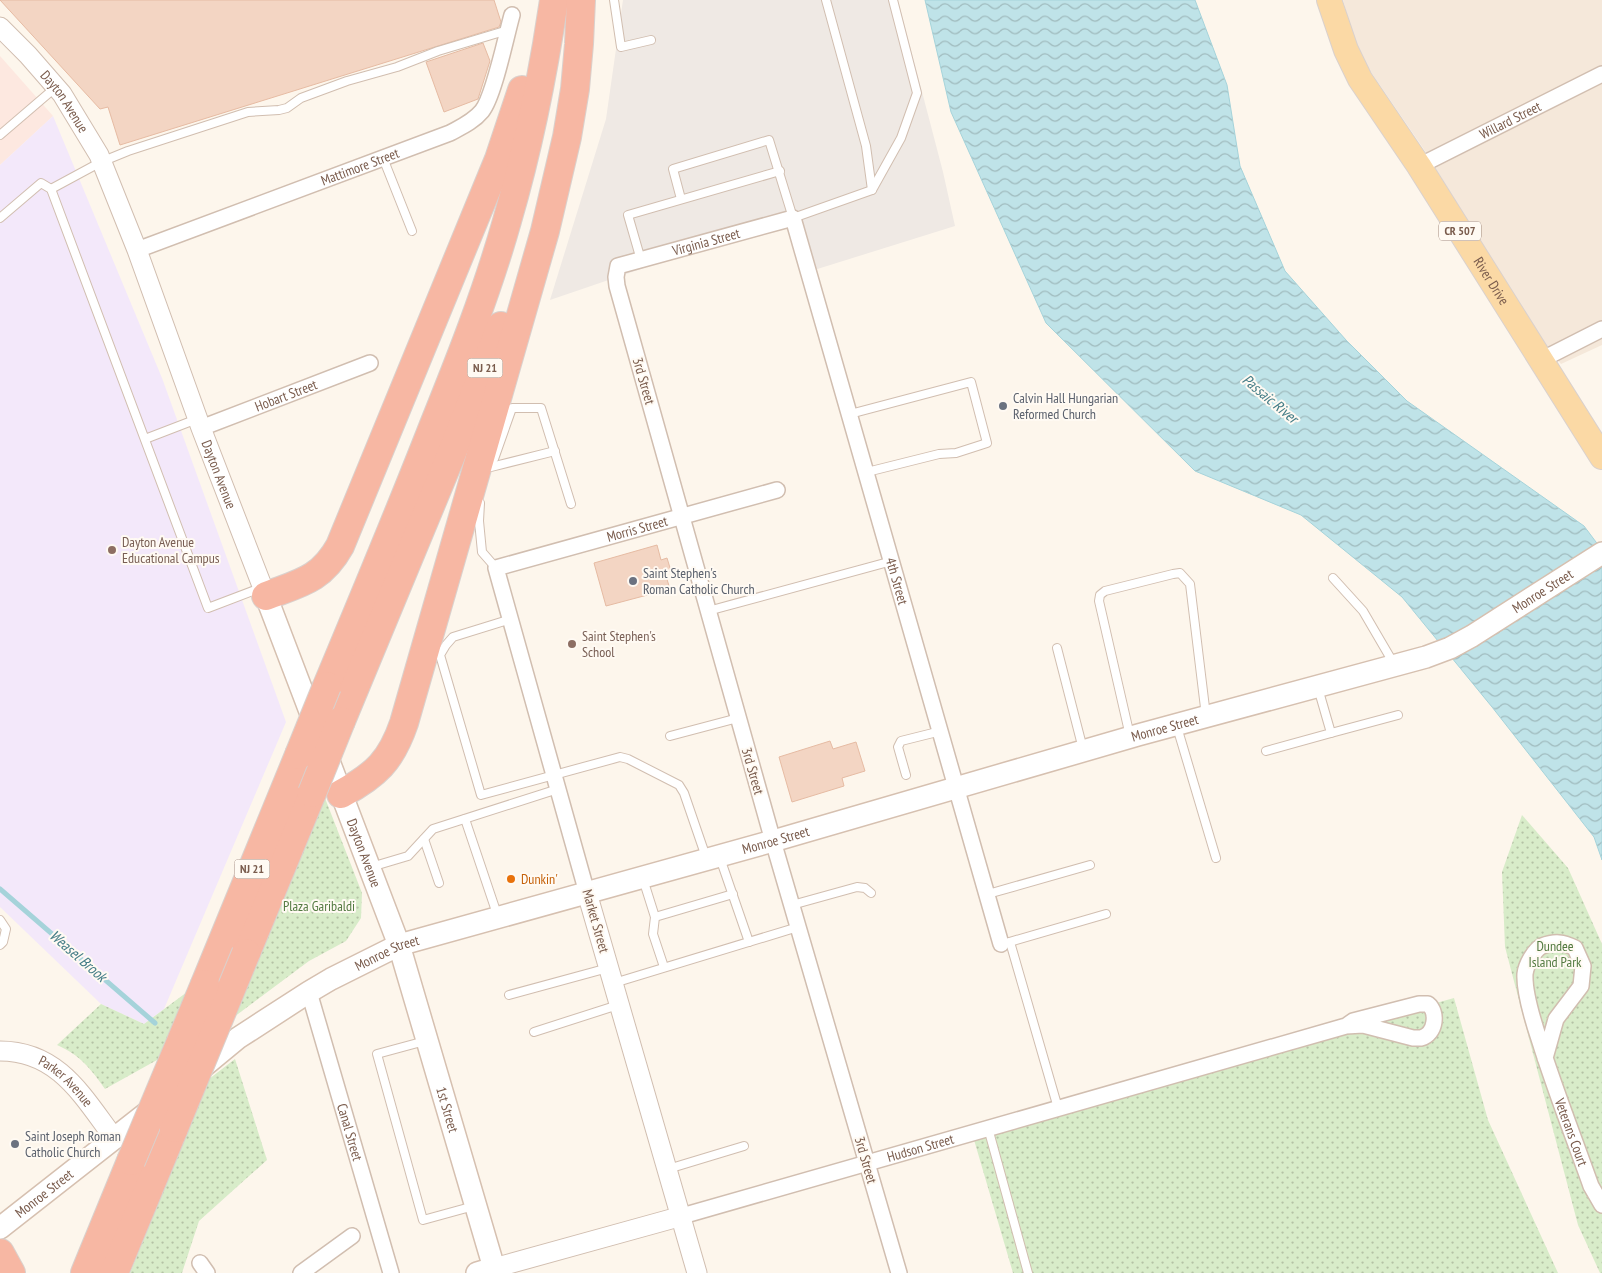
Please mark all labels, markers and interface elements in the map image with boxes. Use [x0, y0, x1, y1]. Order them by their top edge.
street label: Dayton Avenue [37, 67, 93, 136]
street label: Willard Street [1476, 97, 1544, 143]
street label: Mattimore Street [318, 144, 402, 189]
road number: CR 507 [1439, 222, 1481, 240]
street label: Virginia Street [669, 224, 742, 260]
street label: River Drive [1470, 254, 1513, 309]
street label: 3rd Street [629, 355, 659, 407]
road number: NJ 21 [468, 358, 502, 378]
water label: Passaic River [1239, 370, 1303, 429]
street label: Hobart Street [252, 375, 320, 415]
place label: Calvin Hall Hungarian Reformed Church [1013, 389, 1118, 423]
marker: Calvin Hall Hungarian Reformed Church [997, 400, 1009, 412]
street label: Dayton Avenue [198, 438, 240, 512]
street label: Morris Street [605, 512, 670, 546]
place label: Dayton Avenue Educational Campus [122, 533, 220, 567]
marker: Dayton Avenue Educational Campus [106, 544, 118, 556]
street label: 4th Street [882, 555, 912, 607]
place label: Saint Stephen's Roman Catholic Church [643, 564, 755, 598]
street label: Monroe Street [1509, 565, 1576, 617]
marker: Saint Stephen's Roman Catholic Church [627, 575, 639, 587]
place label: Saint Stephen's School [582, 627, 656, 661]
marker: Saint Stephen's School [566, 638, 578, 650]
street label: Monroe Street [1129, 710, 1200, 746]
street label: 3rd Street [738, 745, 768, 797]
street label: Dayton Avenue [343, 816, 385, 890]
street label: Monroe Street [740, 822, 811, 858]
road number: NJ 21 [234, 860, 270, 879]
place label: Dunkin' [521, 870, 558, 888]
marker: Dunkin' [505, 873, 517, 885]
street label: Market Street [578, 887, 614, 955]
park label: Plaza Garibaldi [283, 897, 355, 915]
water label: Weasel Brook [46, 926, 112, 987]
street label: Monroe Street [352, 931, 421, 975]
park label: Dundee Island Park [1529, 937, 1582, 971]
street label: Parker Avenue [36, 1051, 97, 1111]
street label: 1st Street [432, 1085, 463, 1135]
street label: Veterans Court [1550, 1095, 1592, 1169]
street label: Canal Street [333, 1101, 367, 1163]
place label: Saint Joseph Roman Catholic Church [25, 1127, 121, 1161]
street label: Hudson Street [885, 1130, 956, 1166]
street label: 3rd Street [851, 1134, 881, 1186]
marker: Saint Joseph Roman Catholic Church [9, 1138, 21, 1150]
street label: Monroe Street [11, 1165, 77, 1222]

